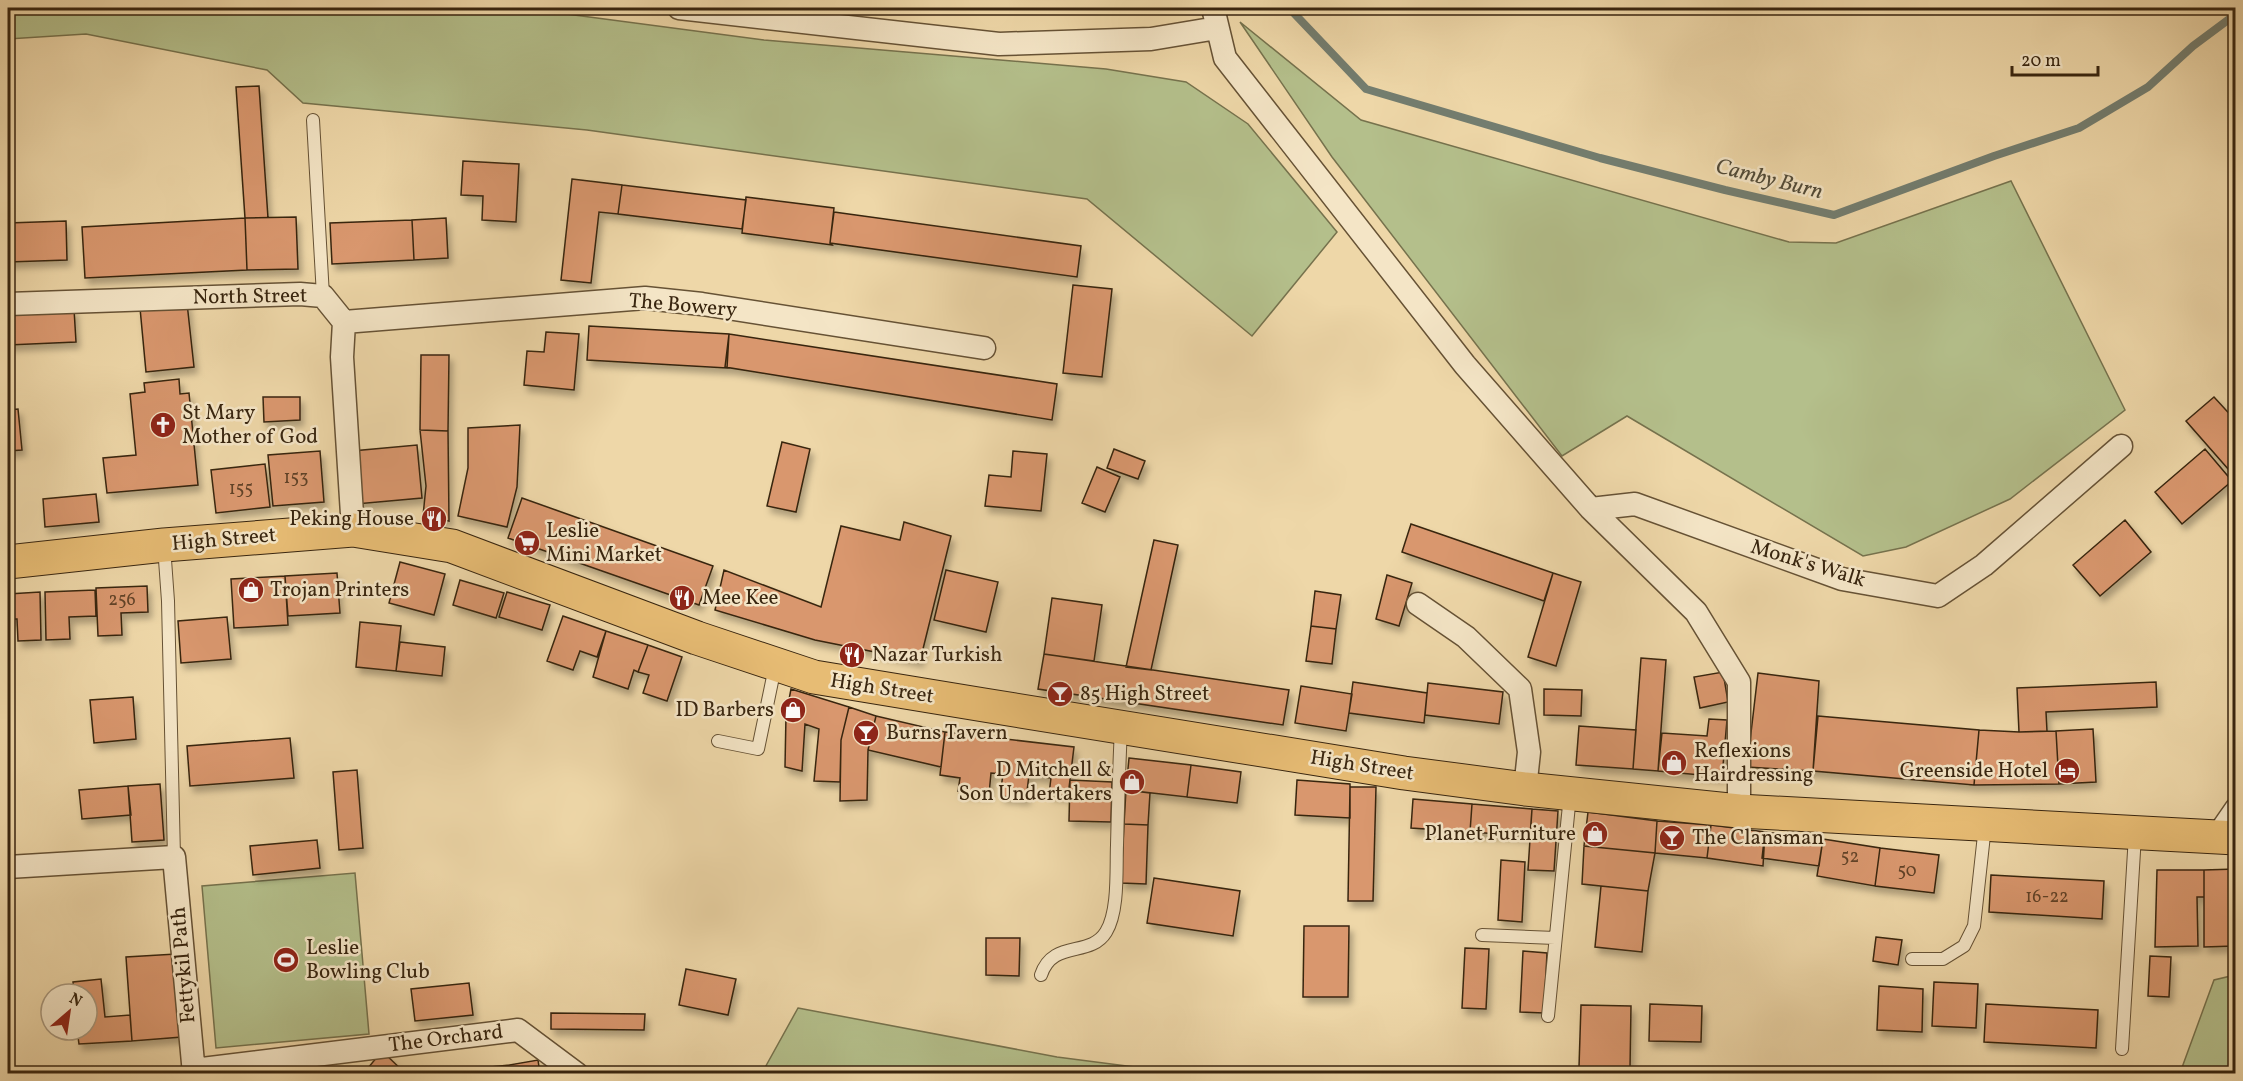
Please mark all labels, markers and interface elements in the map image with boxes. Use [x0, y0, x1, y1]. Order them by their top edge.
scale bar [2012, 39, 2098, 77]
text: 20 m [2021, 49, 2061, 74]
water label: Camby Burn [1712, 152, 1826, 208]
street label: North Street [192, 282, 308, 312]
street label: The Bowery [628, 287, 739, 325]
place label: St Mary Mother of God [182, 399, 318, 452]
church icon: St Mary Mother of God [148, 410, 178, 440]
house number: 153 [284, 466, 308, 491]
house number: 155 [229, 477, 253, 502]
restaurant icon: Peking House [419, 504, 449, 534]
place label: Peking House [289, 505, 414, 534]
place label: Leslie Mini Market [546, 517, 662, 570]
street label: High Street [171, 521, 277, 559]
supermarket icon: Leslie Mini Market [512, 528, 542, 558]
street label: Monk's Walk [1747, 533, 1870, 595]
shop icon: Trojan Printers [236, 575, 266, 605]
place label: Trojan Printers [270, 576, 409, 605]
restaurant icon: Mee Kee [667, 583, 697, 613]
place label: Mee Kee [702, 584, 779, 613]
house number: 256 [108, 588, 136, 613]
restaurant icon: Nazar Turkish [837, 640, 867, 670]
place label: Nazar Turkish [872, 641, 1003, 670]
street label: High Street [828, 666, 936, 712]
bar icon: 85 High Street [1045, 679, 1075, 709]
place label: 85 High Street [1080, 680, 1209, 709]
shop icon: ID Barbers [778, 695, 808, 725]
place label: ID Barbers [675, 696, 774, 725]
bar icon: Burns Tavern [851, 718, 881, 748]
place label: Burns Tavern [886, 719, 1008, 748]
place label: Reflexions Hairdressing [1694, 737, 1814, 790]
street label: High Street [1308, 743, 1416, 789]
shop icon: Reflexions Hairdressing [1659, 748, 1689, 778]
place label: D Mitchell & Son Undertakers [958, 756, 1112, 809]
hotel icon: Greenside Hotel [2052, 756, 2082, 786]
place label: Greenside Hotel [1900, 757, 2048, 786]
shop icon: D Mitchell & Son Undertakers [1117, 767, 1147, 797]
shop icon: Planet Furniture [1580, 819, 1610, 849]
place label: Planet Furniture [1424, 820, 1576, 849]
bar icon: The Clansman [1657, 823, 1687, 853]
place label: The Clansman [1692, 824, 1824, 853]
house number: 52 [1841, 845, 1859, 870]
house number: 50 [1897, 859, 1917, 884]
house number: 16-22 [2025, 885, 2069, 910]
street label: Fettykil Path [164, 905, 204, 1025]
place label: Leslie Bowling Club [306, 934, 430, 987]
sports icon: Leslie Bowling Club [271, 945, 301, 975]
north arrow [39, 982, 99, 1042]
text: N [65, 988, 86, 1013]
street label: The Orchard [387, 1018, 505, 1060]

